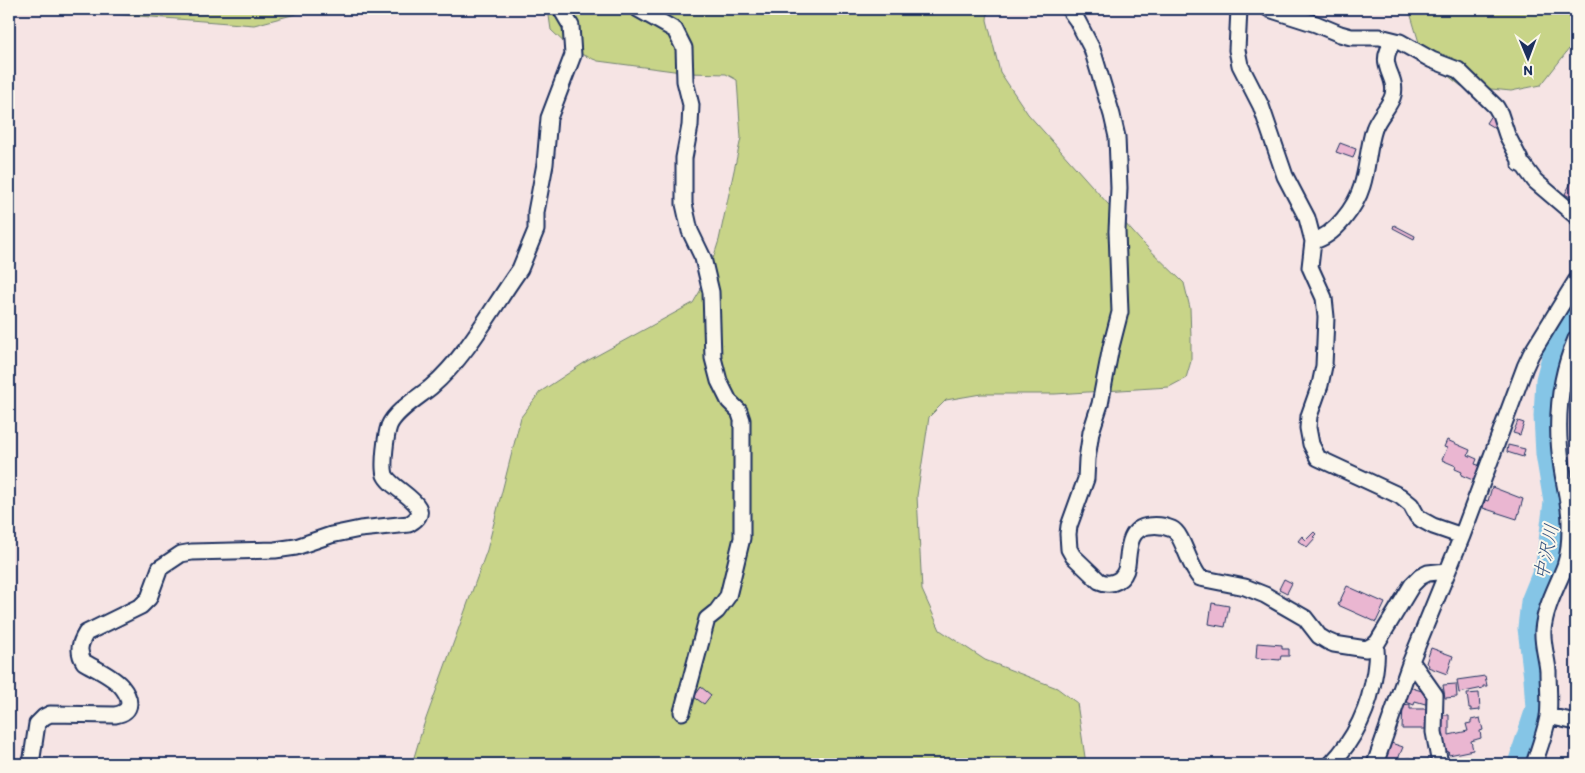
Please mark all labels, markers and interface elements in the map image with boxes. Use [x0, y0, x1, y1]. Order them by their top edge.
north arrow [1502, 32, 1552, 82]
text: N [1523, 62, 1533, 79]
water label: 中沢川 [1529, 522, 1563, 582]

